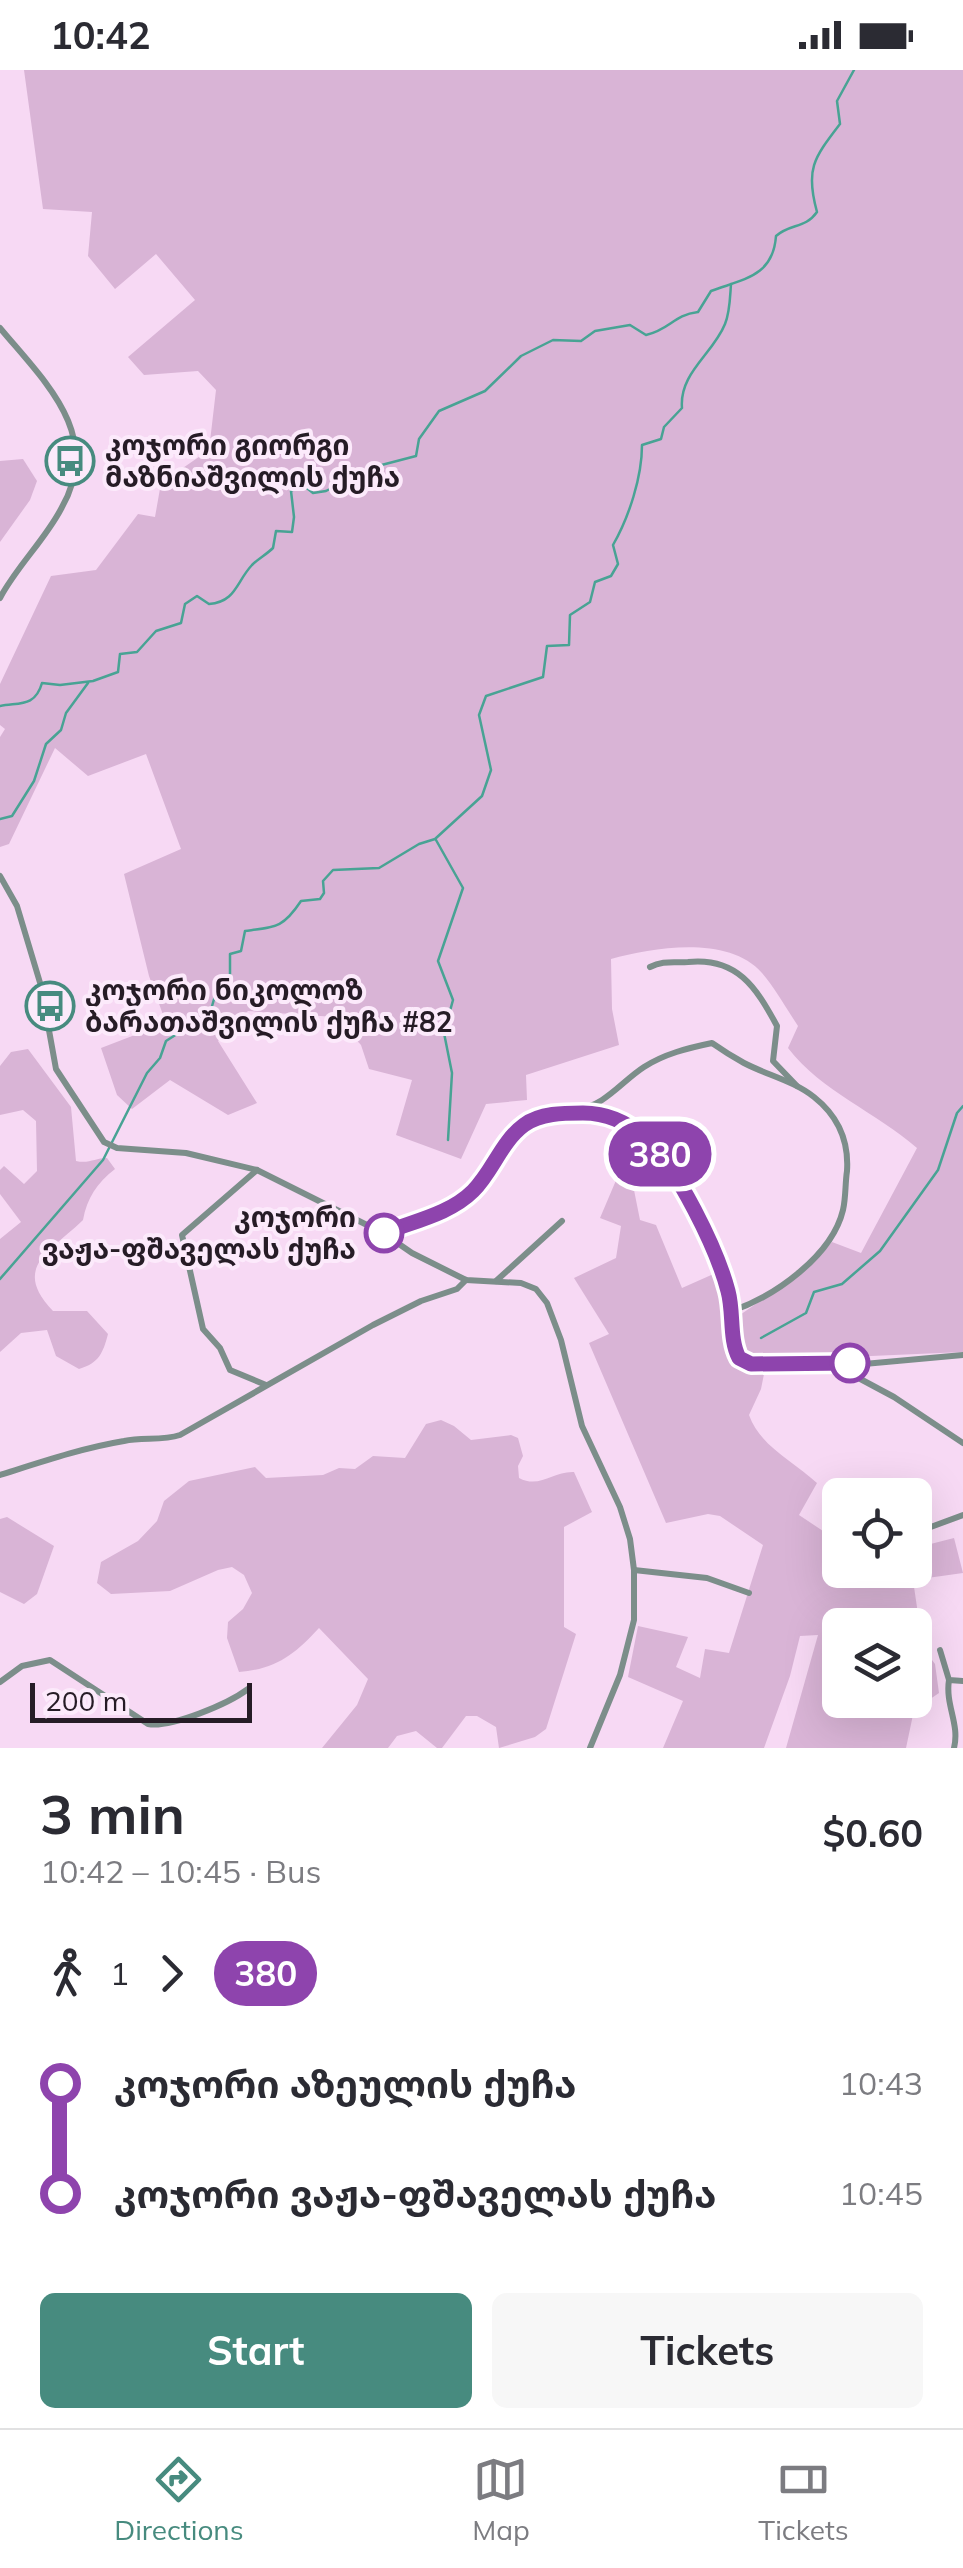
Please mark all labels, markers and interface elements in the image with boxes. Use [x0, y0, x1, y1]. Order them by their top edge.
text: 10:42 [50, 11, 151, 59]
place label: კოჯორი გიორგი მაზნიაშვილის ქუჩა [105, 427, 400, 495]
bus stop icon: კოჯორი გიორგი მაზნიაშვილის ქუჩა [44, 435, 96, 487]
place label: კოჯორი ნიკოლოზ ბარათაშვილის ქუჩა #82 [85, 972, 453, 1040]
bus stop icon: კოჯორი ნიკოლოზ ბარათაშვილის ქუჩა #82 [24, 980, 76, 1032]
line badge: 380 [602, 1122, 718, 1186]
text: 380 [628, 1132, 692, 1176]
place label: კოჯორი ვაჟა-ფშაველას ქუჩა [42, 1199, 356, 1267]
marker: კოჯორი ვაჟა-ფშაველას ქუჩა [365, 1214, 403, 1252]
unlabelled marker [831, 1344, 869, 1382]
map controls [822, 1478, 932, 1718]
button: locate [822, 1478, 932, 1588]
button: layers [822, 1608, 932, 1718]
scale bar [30, 1678, 252, 1722]
text: 200 m [45, 1683, 127, 1718]
text: 3 min [40, 1779, 185, 1848]
text: $0.60 [822, 1809, 923, 1857]
text: 10:42 – 10:45 · Bus [40, 1851, 321, 1891]
icon: walk [40, 1946, 95, 2001]
icon: forward [144, 1946, 199, 2001]
text: 380 [234, 1951, 297, 1995]
text: 1 [110, 1953, 129, 1993]
text: კოჯორი აზეულის ქუჩა [114, 2060, 577, 2108]
text: 10:43 [839, 2063, 923, 2103]
text: კოჯორი ვაჟა-ფშაველას ქუჩა [114, 2170, 716, 2218]
text: 10:45 [839, 2173, 923, 2213]
button: Start [40, 2293, 472, 2408]
button: Tickets [492, 2293, 923, 2408]
tab: Directions [114, 2452, 244, 2547]
tab: Map [472, 2452, 530, 2547]
tab: Tickets [758, 2452, 849, 2547]

